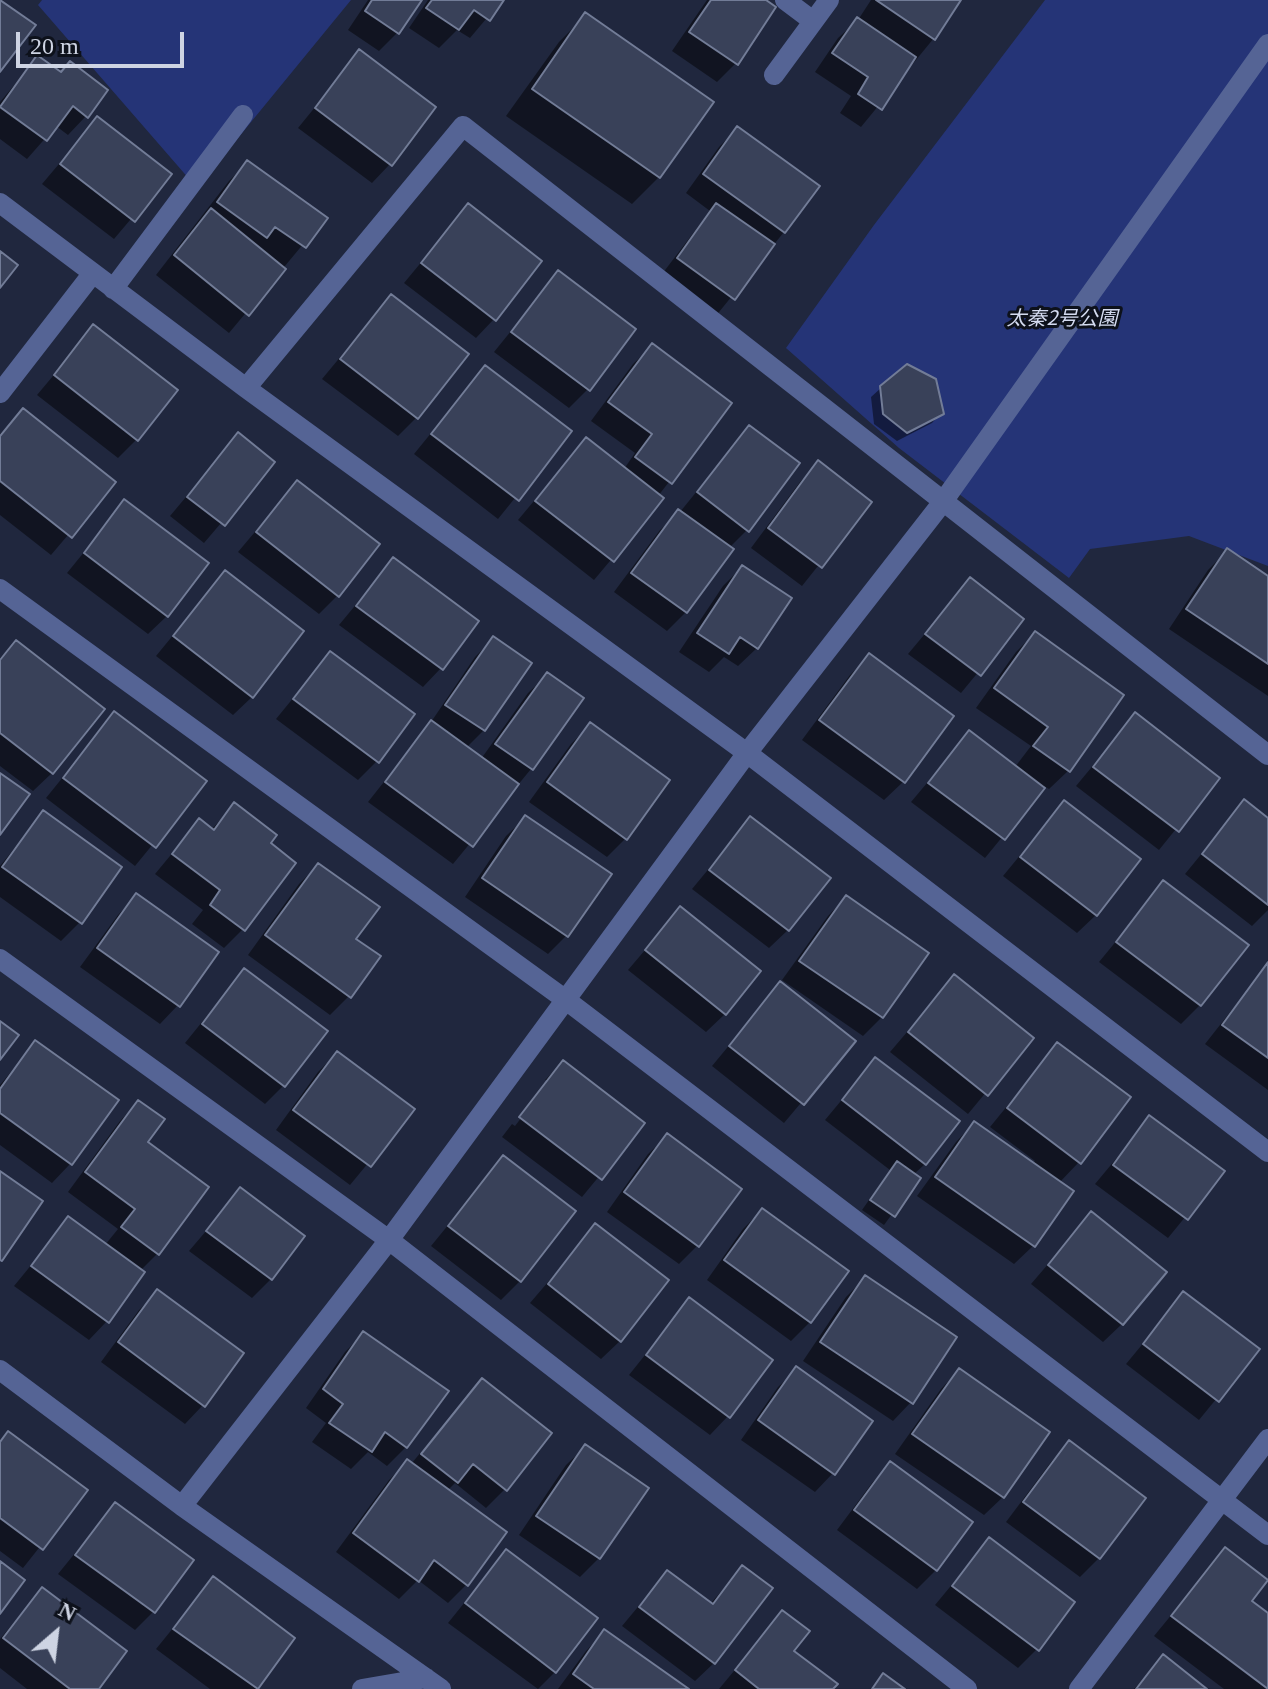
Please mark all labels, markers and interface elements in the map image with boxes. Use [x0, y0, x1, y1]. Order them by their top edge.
scale bar [20, 16, 188, 66]
text: 20 m [30, 33, 79, 59]
park label: 太秦2号公園 [1006, 305, 1118, 329]
north arrow [16, 1593, 96, 1673]
text: N [55, 1597, 80, 1626]

